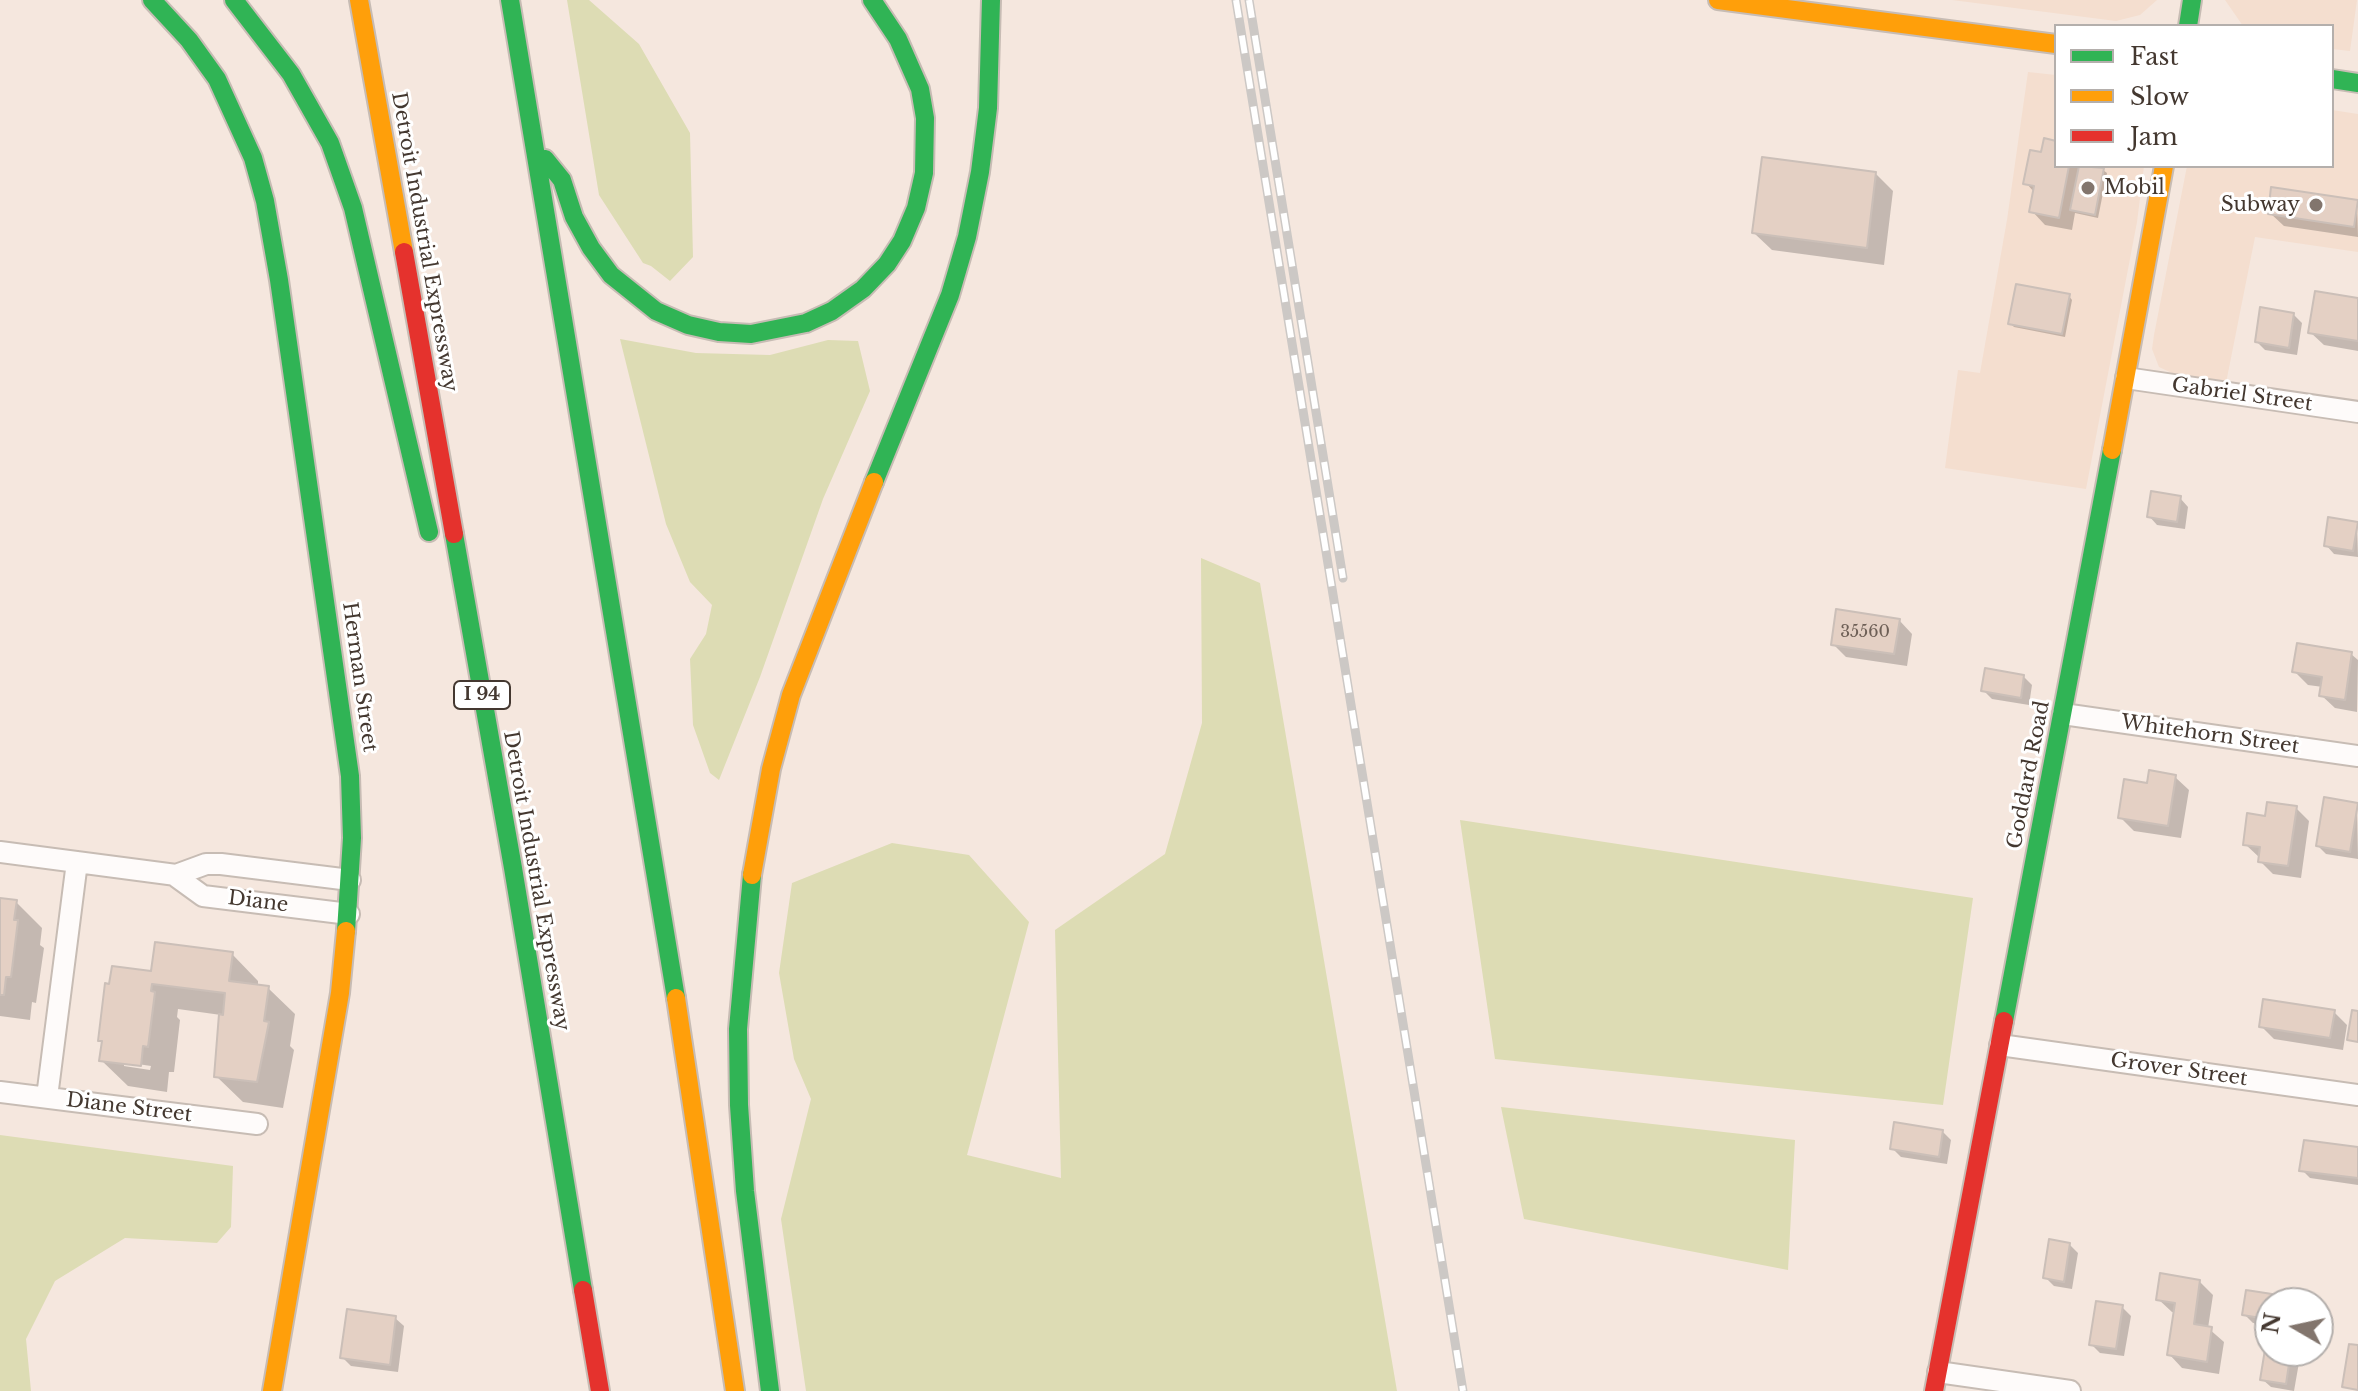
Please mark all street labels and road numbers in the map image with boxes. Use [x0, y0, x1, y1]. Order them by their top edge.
street label: Detroit Industrial Expressway [386, 90, 462, 394]
street label: Gabriel Street [2170, 373, 2314, 417]
street label: Herman Street [337, 600, 381, 754]
road number: I 94 [454, 681, 510, 709]
street label: Goddard Road [2003, 699, 2055, 851]
street label: Whitehorn Street [2119, 711, 2301, 759]
street label: Detroit Industrial Expressway [498, 729, 574, 1033]
street label: Diane [226, 886, 290, 918]
street label: Grover Street [2109, 1049, 2249, 1091]
street label: Diane Street [65, 1088, 193, 1128]

